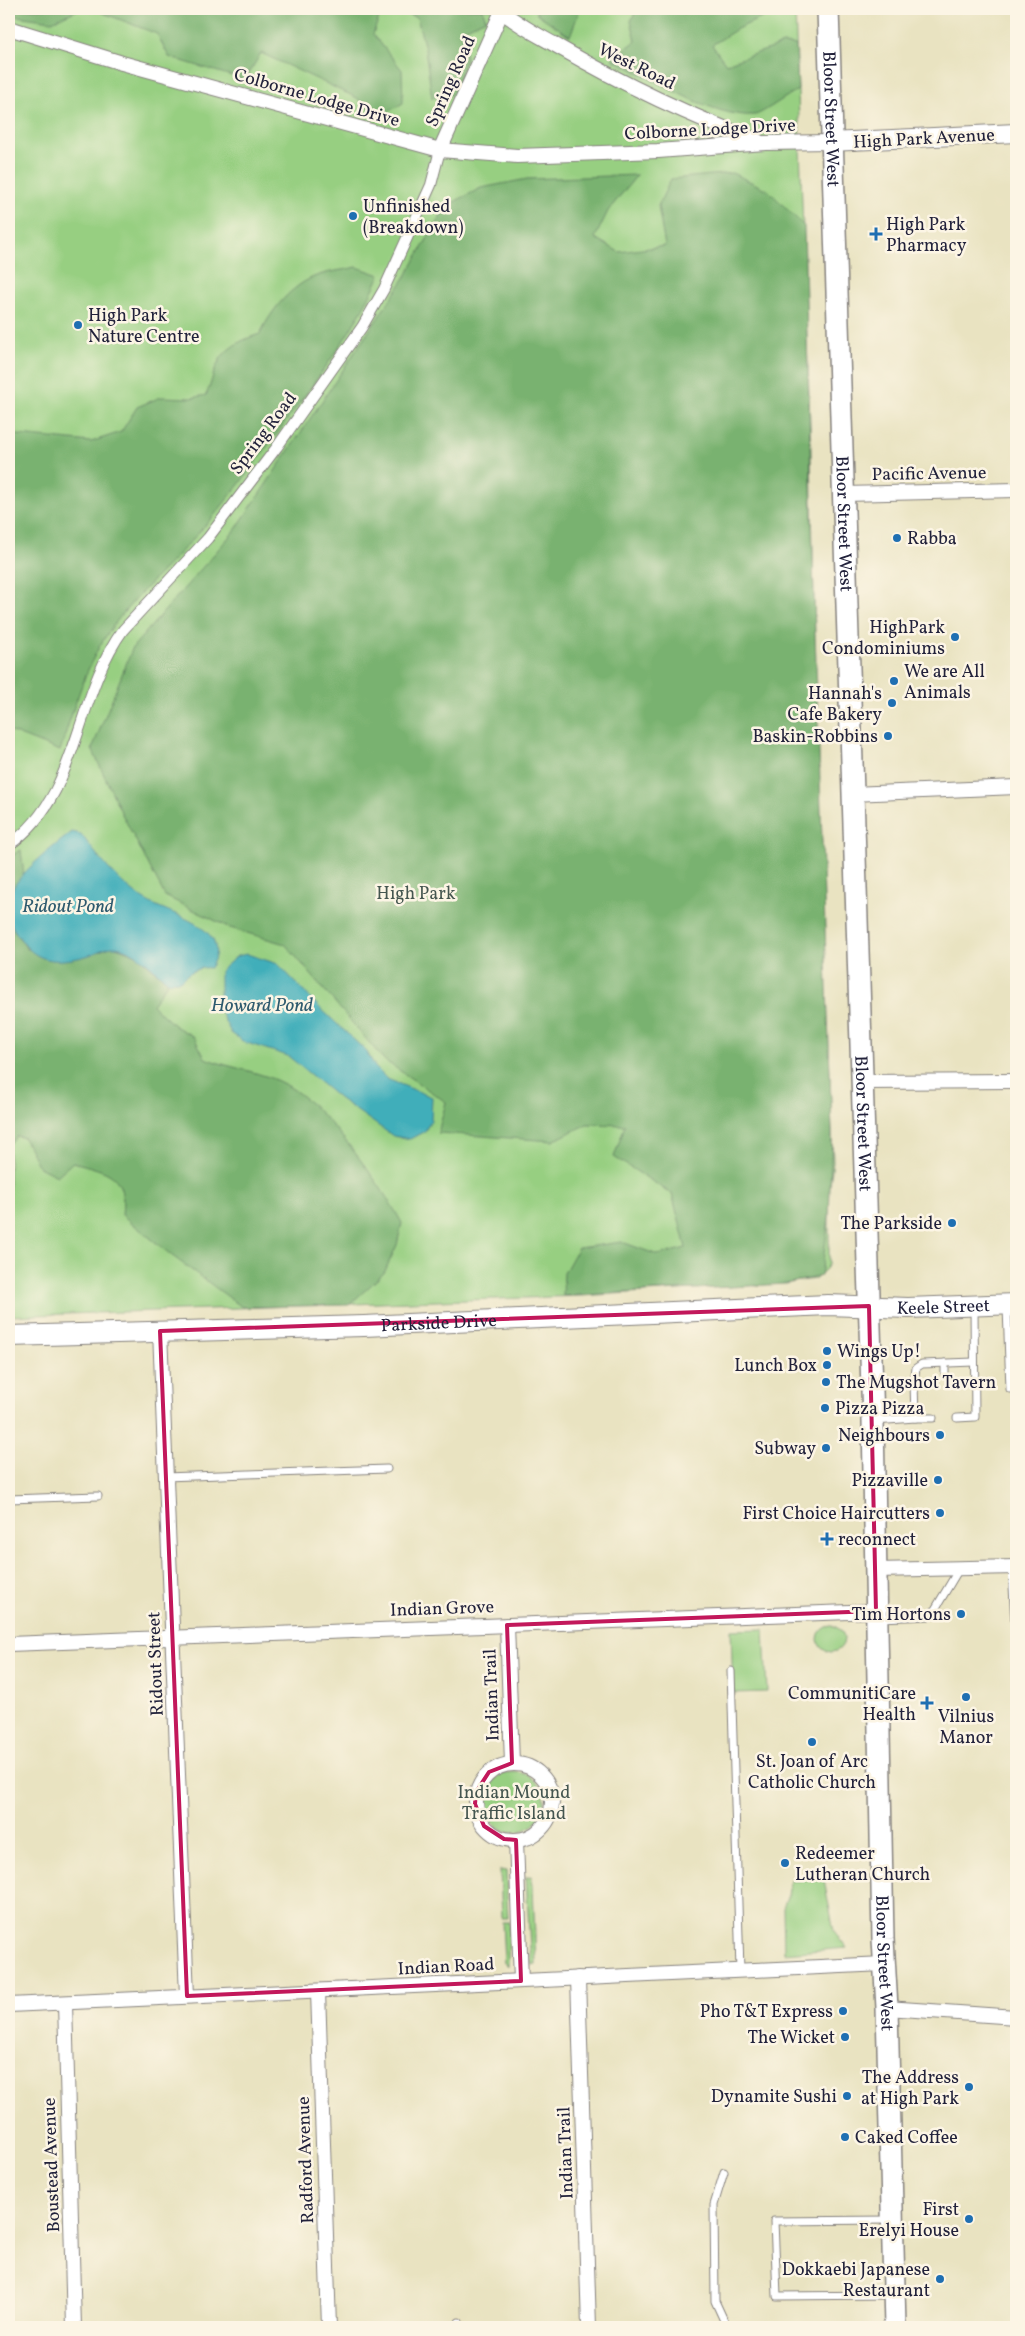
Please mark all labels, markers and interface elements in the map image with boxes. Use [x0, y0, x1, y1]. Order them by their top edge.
street label: Spring Road [420, 32, 483, 131]
street label: West Road [593, 38, 679, 97]
street label: Bloor Street West [815, 50, 845, 188]
street label: Colborne Lodge Drive [231, 63, 402, 134]
street label: Colborne Lodge Drive [624, 114, 796, 147]
street label: High Park Avenue [853, 123, 996, 156]
place label: Unfinished (Breakdown) [363, 195, 464, 241]
marker: Unfinished (Breakdown) [347, 210, 359, 222]
place label: High Park Pharmacy [886, 213, 967, 259]
marker: High Park Pharmacy [870, 228, 882, 240]
place label: High Park Nature Centre [88, 304, 200, 350]
marker: High Park Nature Centre [72, 319, 84, 331]
street label: Spring Road [225, 387, 303, 480]
street label: Bloor Street West [828, 455, 858, 592]
street label: Pacific Avenue [871, 461, 987, 488]
place label: Rabba [907, 527, 957, 552]
marker: Rabba [891, 532, 903, 544]
place label: HighPark Condominiums [822, 616, 945, 662]
marker: HighPark Condominiums [949, 631, 961, 643]
place label: We are All Animals [904, 660, 985, 706]
marker: We are All Animals [888, 675, 900, 687]
place label: Hannah's Cafe Bakery [787, 682, 882, 728]
marker: Hannah's Cafe Bakery [886, 697, 898, 709]
place label: Baskin-Robbins [752, 725, 878, 750]
marker: Baskin-Robbins [882, 730, 894, 742]
park label: High Park [376, 882, 456, 907]
water label: Ridout Pond [22, 894, 114, 920]
water label: Howard Pond [211, 993, 313, 1019]
street label: Bloor Street West [847, 1055, 877, 1192]
place label: The Parkside [840, 1212, 942, 1237]
marker: The Parkside [946, 1217, 958, 1229]
street label: Keele Street [896, 1294, 990, 1322]
street label: Parkside Drive [380, 1309, 497, 1339]
place label: Wings Up! [837, 1340, 921, 1365]
marker: Wings Up! [821, 1345, 833, 1357]
place label: Lunch Box [734, 1354, 817, 1379]
marker: Lunch Box [821, 1359, 833, 1371]
place label: The Mugshot Tavern [836, 1371, 996, 1396]
marker: The Mugshot Tavern [820, 1376, 832, 1388]
place label: Pizza Pizza [835, 1397, 924, 1422]
marker: Pizza Pizza [819, 1402, 831, 1414]
place label: Neighbours [838, 1424, 930, 1449]
marker: Neighbours [934, 1429, 946, 1441]
place label: Subway [754, 1437, 816, 1462]
marker: Subway [820, 1442, 832, 1454]
place label: Pizzaville [851, 1469, 928, 1494]
marker: Pizzaville [932, 1474, 944, 1486]
place label: First Choice Haircutters [742, 1502, 930, 1527]
marker: First Choice Haircutters [934, 1507, 946, 1519]
place label: reconnect [838, 1528, 916, 1553]
marker: reconnect [820, 1532, 834, 1546]
street label: Indian Grove [390, 1595, 494, 1624]
place label: Tim Hortons [852, 1603, 951, 1628]
marker: Tim Hortons [955, 1608, 967, 1620]
street label: Ridout Street [142, 1611, 171, 1717]
street label: Indian Trail [478, 1648, 507, 1742]
place label: CommunitiCare Health [788, 1682, 916, 1728]
marker: Vilnius Manor [960, 1691, 972, 1703]
marker: CommunitiCare Health [920, 1696, 934, 1710]
place label: Vilnius Manor [938, 1705, 994, 1751]
marker: St. Joan of Arc Catholic Church [806, 1736, 818, 1748]
place label: St. Joan of Arc Catholic Church [748, 1750, 876, 1796]
park label: Indian Mound Traffic Island [457, 1781, 571, 1827]
place label: Redeemer Lutheran Church [795, 1842, 930, 1888]
marker: Redeemer Lutheran Church [779, 1857, 791, 1869]
street label: Bloor Street West [868, 1895, 899, 2032]
street label: Indian Road [397, 1952, 495, 1983]
place label: Pho T&T Express [700, 2000, 833, 2025]
marker: Pho T&T Express [837, 2005, 849, 2017]
place label: The Wicket [748, 2026, 835, 2051]
marker: The Wicket [839, 2031, 851, 2043]
place label: The Address at High Park [861, 2066, 959, 2112]
marker: The Address at High Park [963, 2081, 975, 2093]
place label: Dynamite Sushi [711, 2085, 837, 2110]
marker: Dynamite Sushi [841, 2090, 853, 2102]
street label: Radford Avenue [292, 2096, 321, 2224]
street label: Boustead Avenue [38, 2097, 67, 2233]
street label: Indian Trail [552, 2106, 581, 2200]
place label: Caked Coffee [855, 2126, 958, 2151]
marker: Caked Coffee [839, 2131, 851, 2143]
place label: First Erelyi House [858, 2198, 959, 2244]
marker: First Erelyi House [963, 2213, 975, 2225]
place label: Dokkaebi Japanese Restaurant [782, 2258, 930, 2304]
marker: Dokkaebi Japanese Restaurant [934, 2273, 946, 2285]

